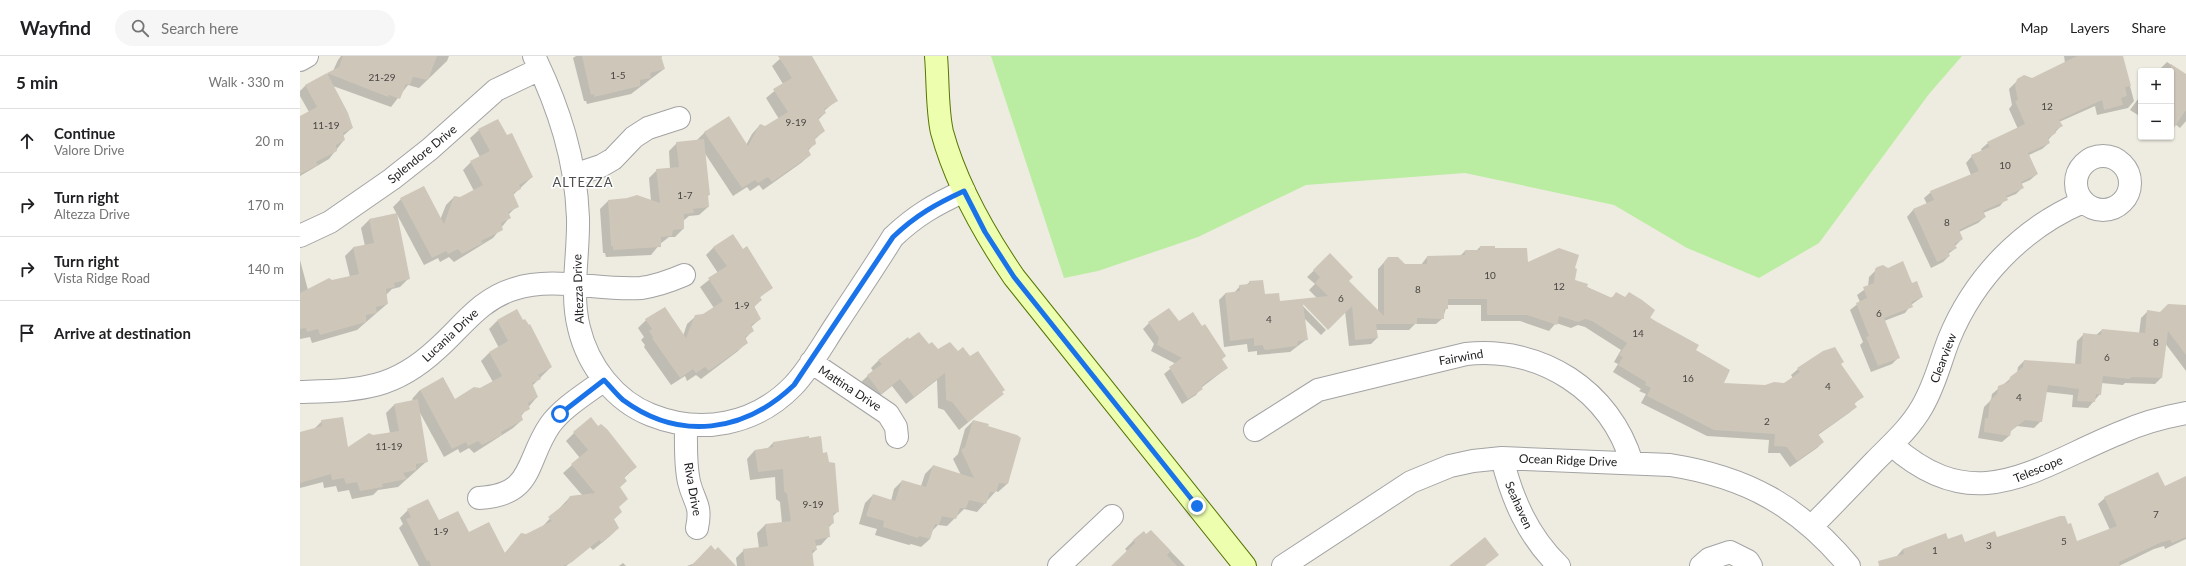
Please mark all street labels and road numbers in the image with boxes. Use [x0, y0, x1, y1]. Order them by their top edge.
street label: Splendore Drive [384, 122, 460, 186]
street label: Altezza Drive [569, 254, 587, 324]
street label: Lucania Drive [419, 305, 481, 365]
street label: Clearview [1927, 330, 1960, 385]
street label: Fairwind [1438, 346, 1484, 368]
street label: Mattina Drive [816, 362, 884, 414]
street label: Ocean Ridge Drive [1519, 451, 1617, 469]
street label: Telescope [2011, 452, 2065, 486]
street label: Riva Drive [681, 461, 705, 517]
street label: Seahaven [1502, 479, 1536, 531]

